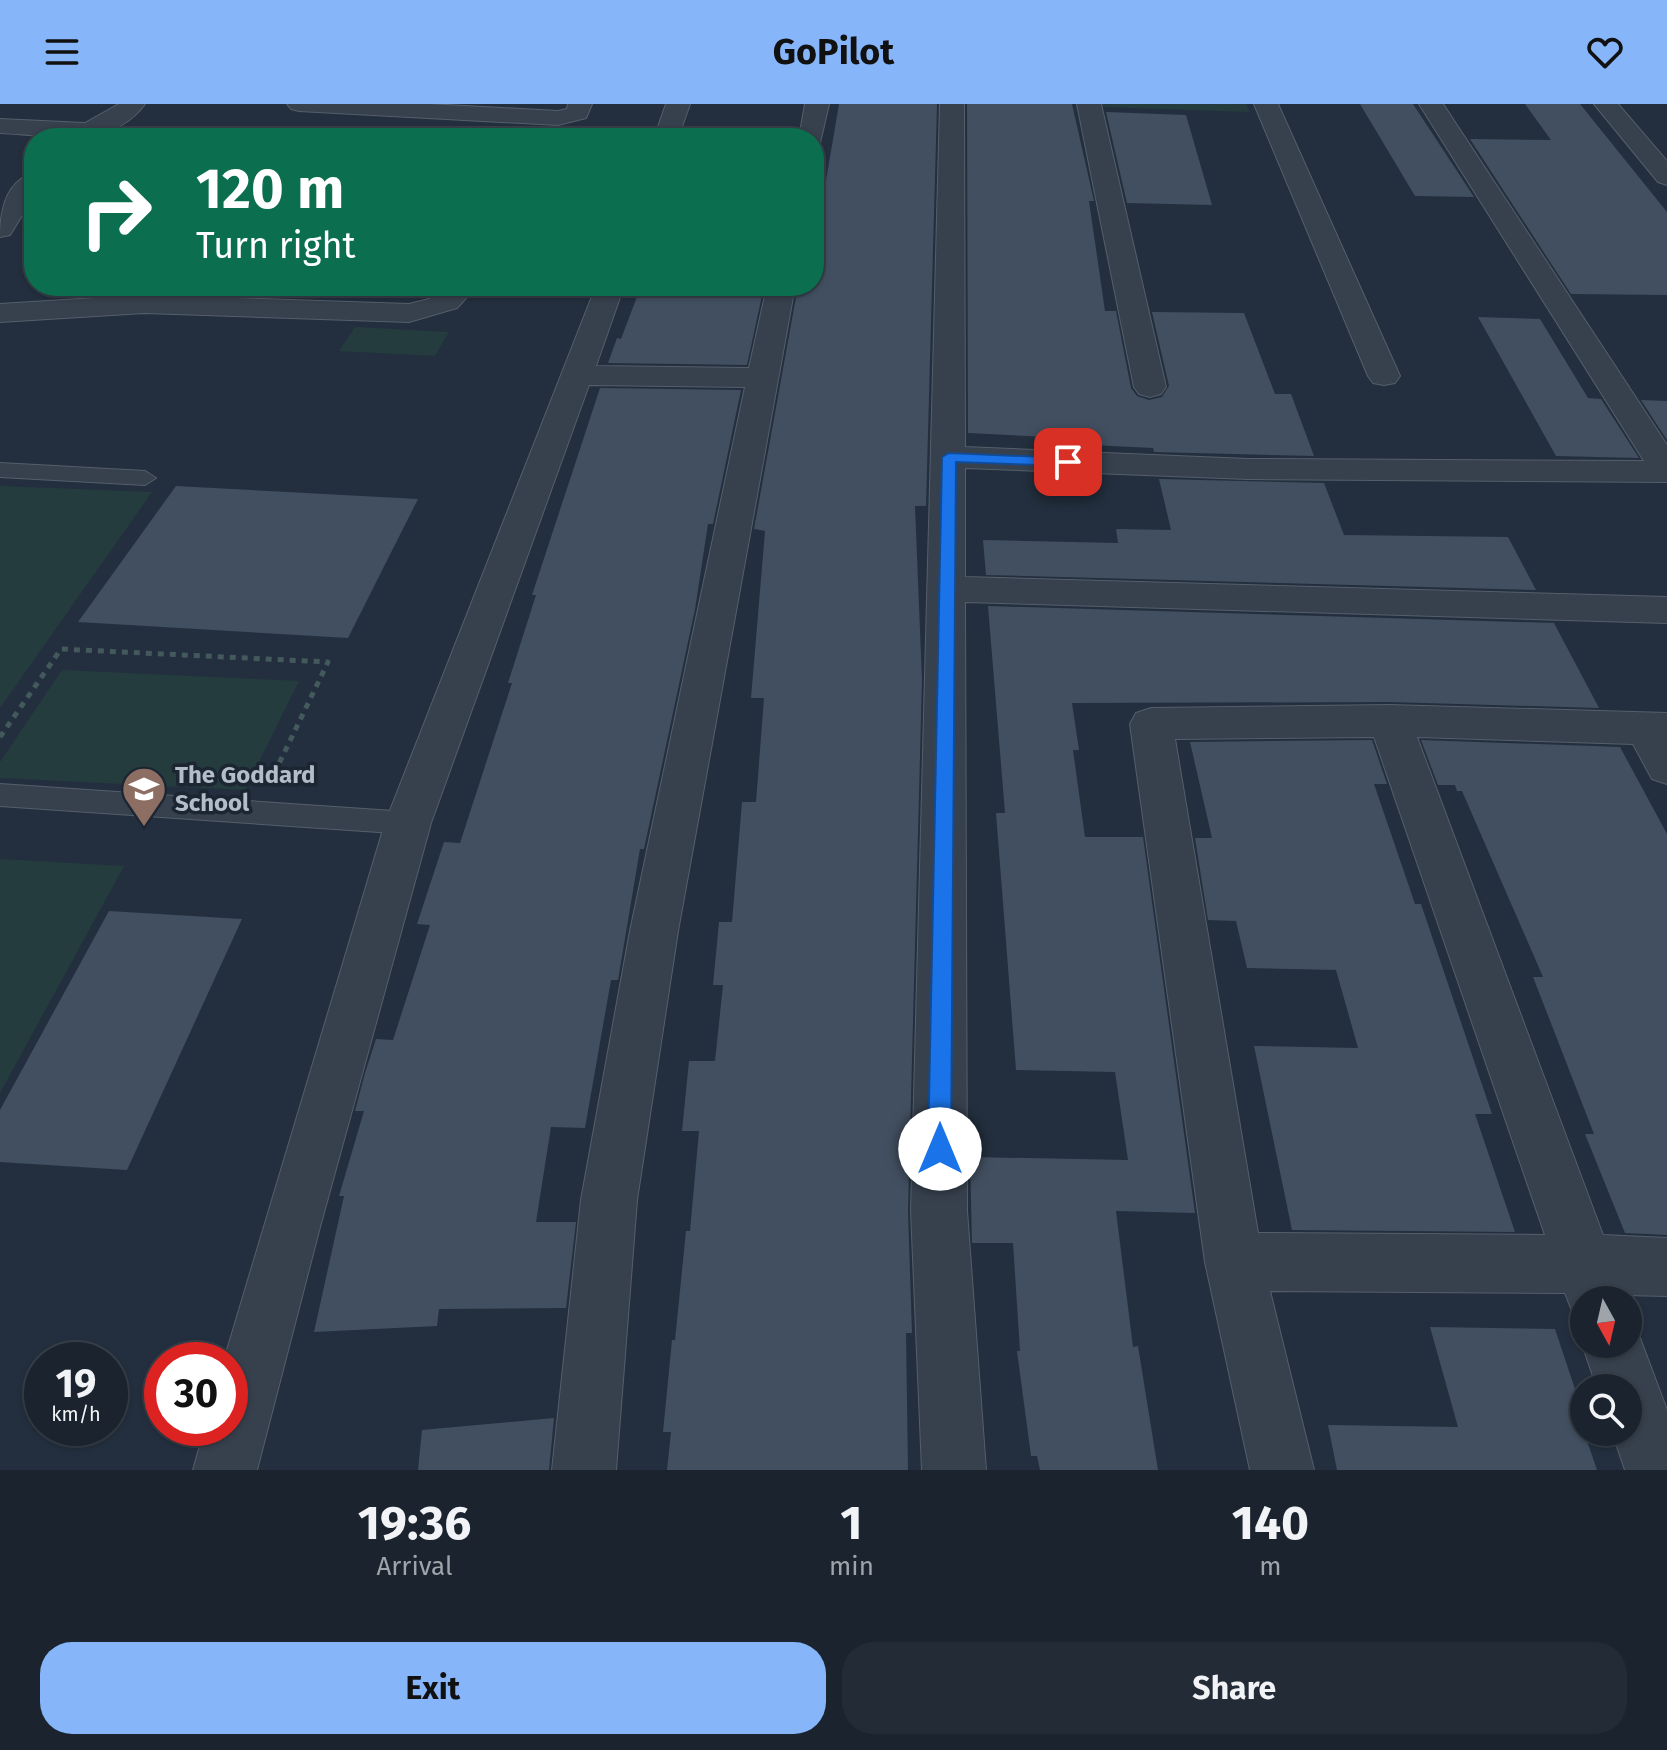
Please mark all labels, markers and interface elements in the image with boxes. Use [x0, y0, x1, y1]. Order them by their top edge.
icon: menu [40, 30, 84, 74]
text: GoPilot [773, 30, 894, 74]
icon: heart [1583, 30, 1627, 74]
text: 120 m [196, 156, 344, 223]
icon: right [64, 160, 168, 264]
text: Turn right [196, 224, 356, 268]
pin [1034, 428, 1102, 496]
icon: arrive [1046, 440, 1090, 484]
place label: The Goddard School [175, 761, 316, 817]
school or university icon: The Goddard School [120, 765, 168, 828]
position arrow [898, 1107, 982, 1191]
north arrow [1570, 1286, 1642, 1358]
map controls [1570, 1286, 1642, 1446]
speed limit sign: 30 [144, 1342, 248, 1446]
text: 19 [56, 1360, 96, 1408]
button: search [1570, 1374, 1642, 1446]
text: km/h [51, 1402, 101, 1426]
text: 19:36 [358, 1494, 471, 1552]
text: 1 [840, 1494, 863, 1552]
text: 140 [1232, 1494, 1309, 1552]
text: Arrival [376, 1551, 453, 1582]
text: min [829, 1551, 874, 1582]
text: m [1259, 1551, 1282, 1582]
button: Exit [40, 1642, 826, 1734]
button: Share [842, 1642, 1627, 1734]

